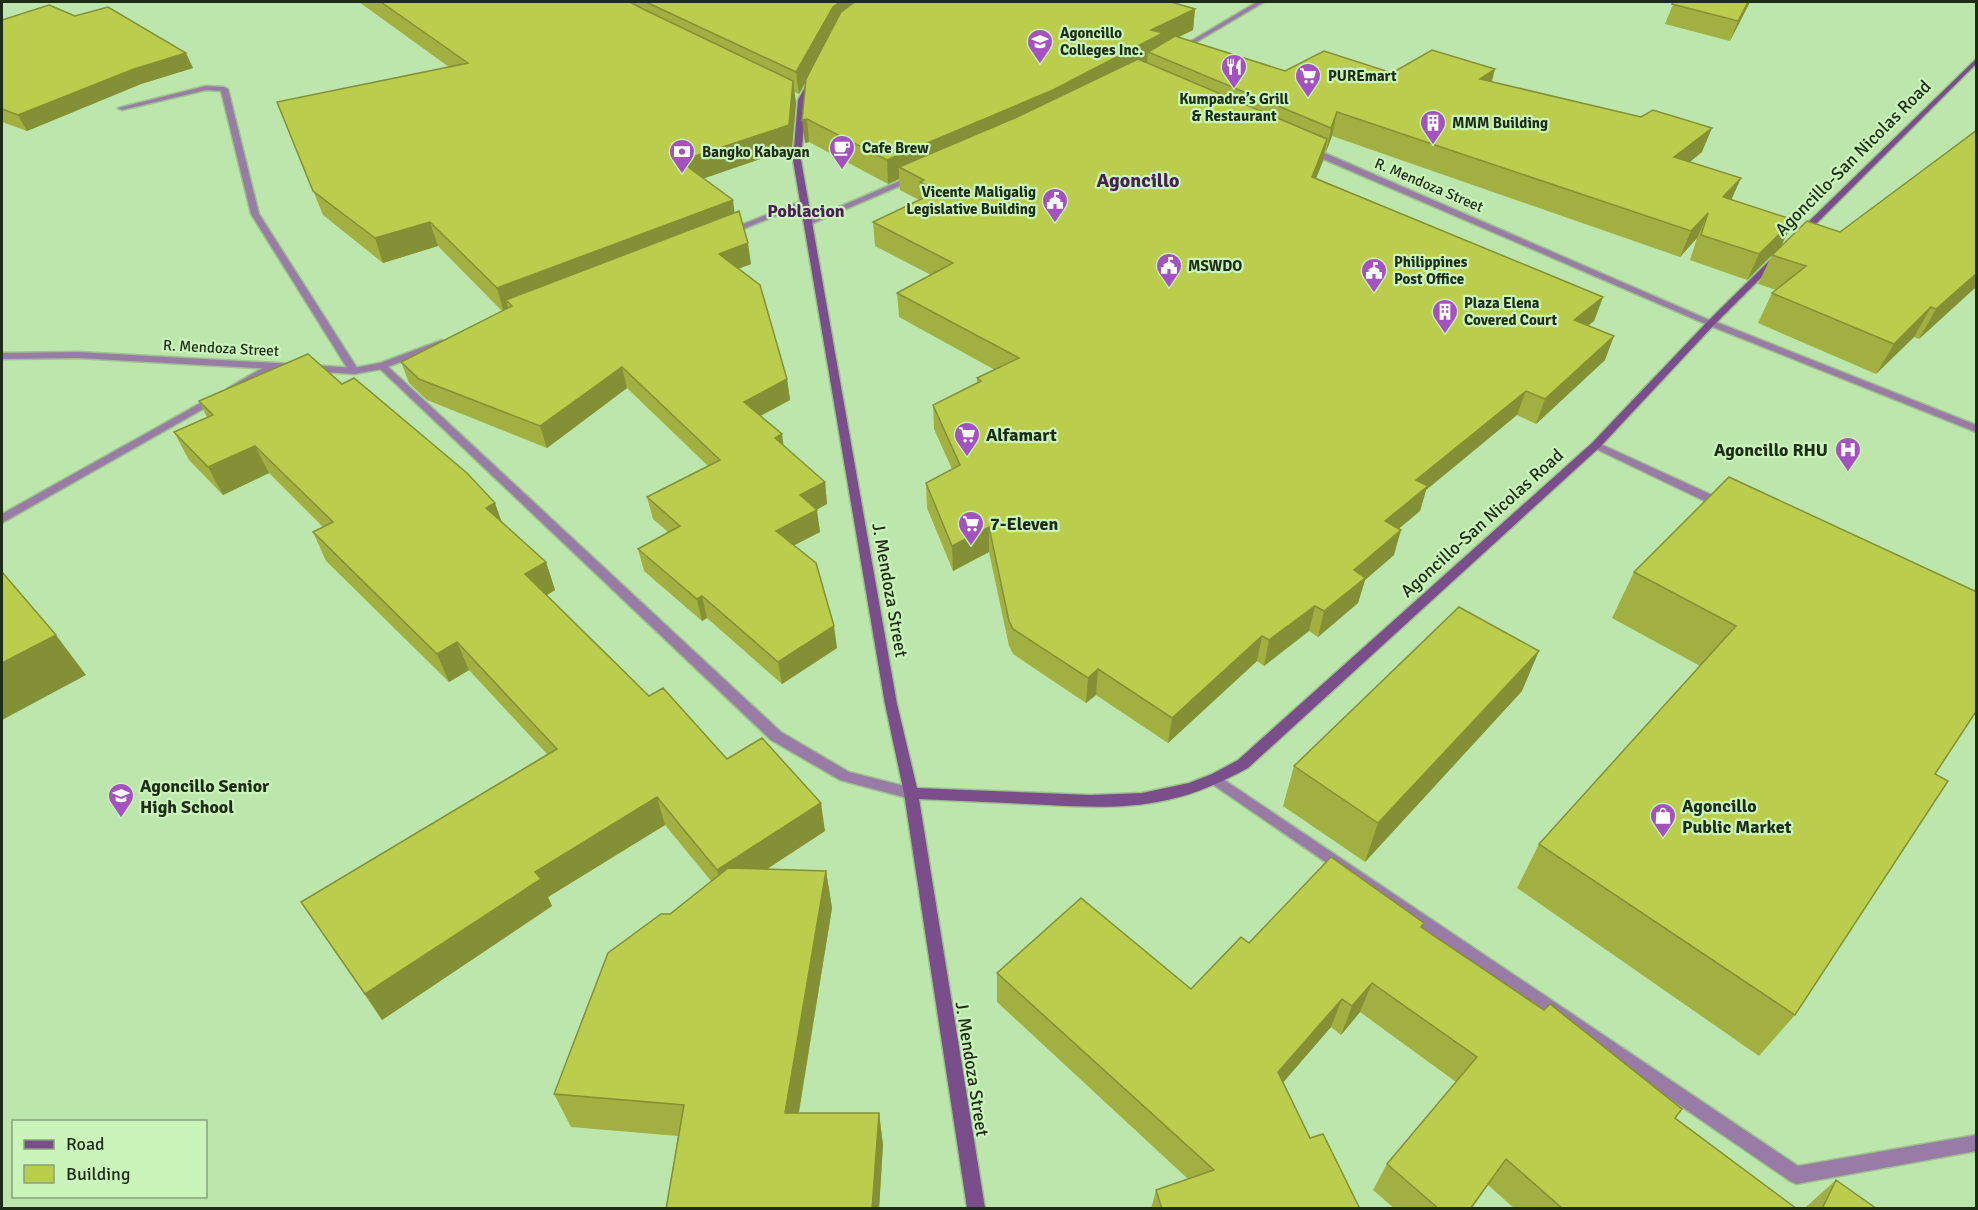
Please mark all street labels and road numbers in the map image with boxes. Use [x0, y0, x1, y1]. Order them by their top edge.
street label: Agoncillo-San Nicolas Road [1770, 75, 1936, 241]
street label: R. Mendoza Street [1372, 154, 1486, 216]
street label: R. Mendoza Street [162, 336, 280, 360]
street label: Agoncillo-San Nicolas Road [1396, 444, 1568, 602]
street label: J. Mendoza Street [867, 521, 913, 659]
street label: J. Mendoza Street [950, 1000, 994, 1138]

